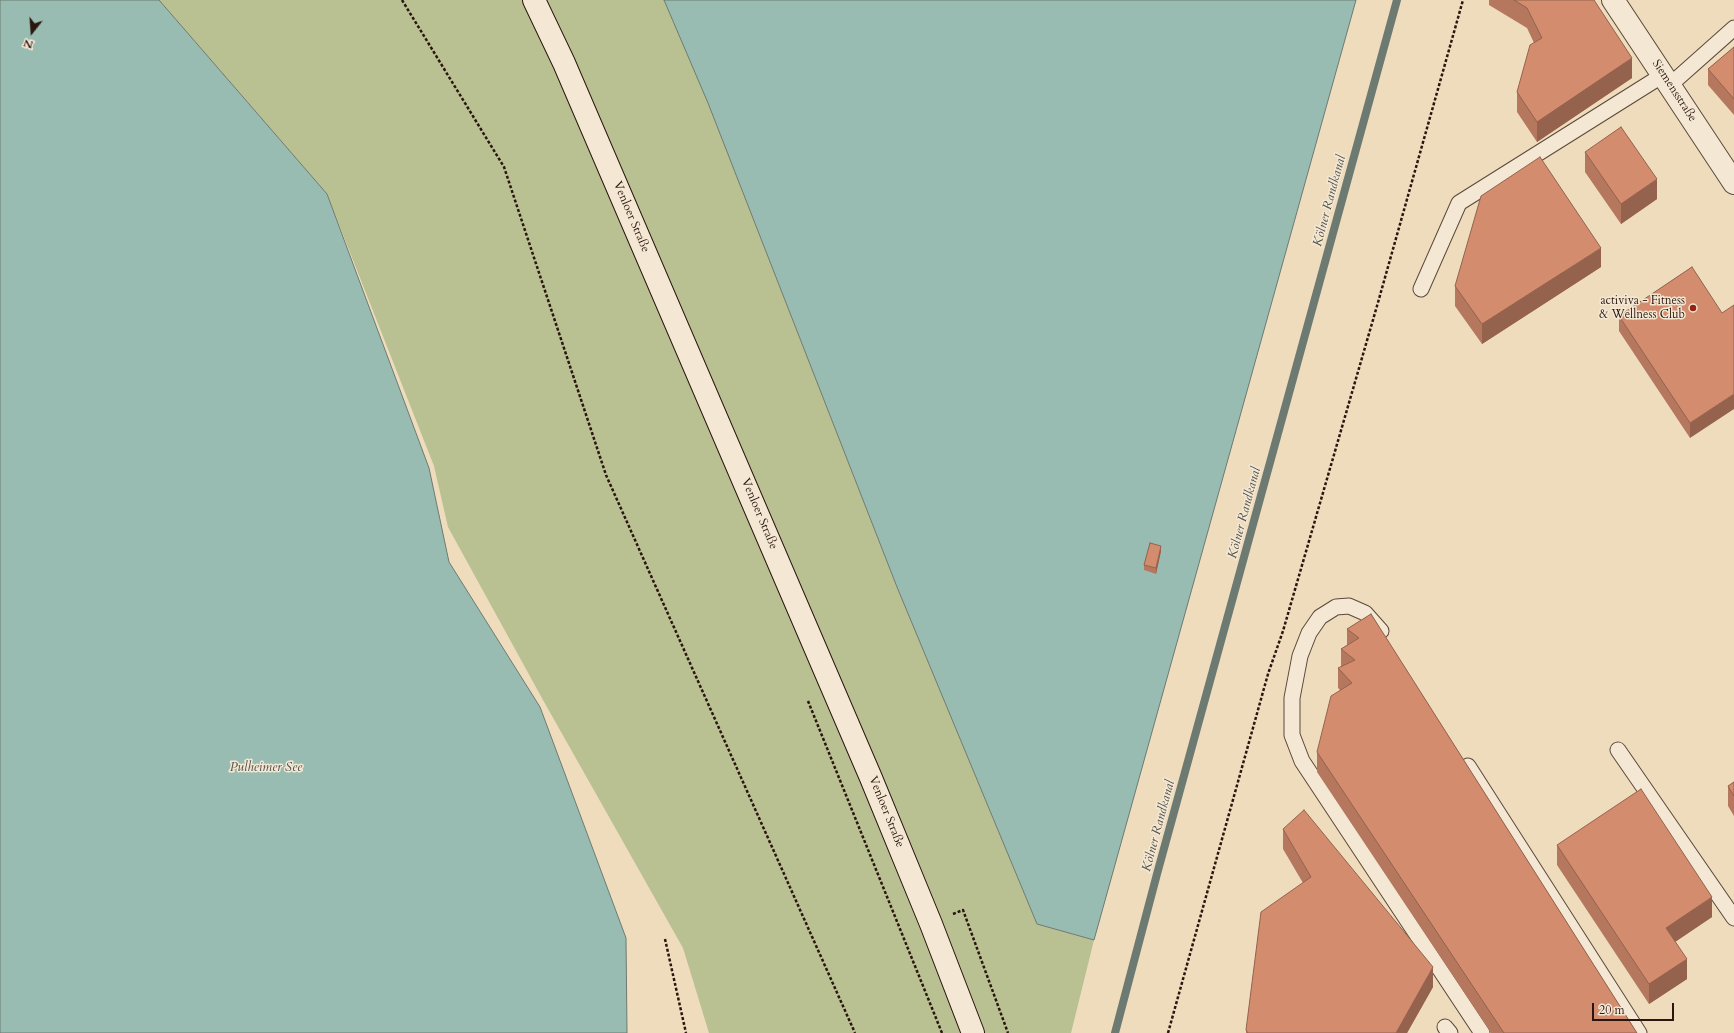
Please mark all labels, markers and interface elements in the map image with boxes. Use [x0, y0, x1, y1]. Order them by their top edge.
north arrow [12, 12, 52, 52]
text: N [22, 35, 35, 53]
street label: Siemensstraße [1649, 57, 1699, 125]
water label: Kölner Randkanal [1310, 154, 1350, 248]
street label: Venloer Straße [610, 179, 652, 255]
place label: activiva - Fitness & Wellness Club [1599, 294, 1685, 322]
marker: activiva - Fitness & Wellness Club [1688, 303, 1698, 313]
water label: Kölner Randkanal [1225, 466, 1265, 560]
street label: Venloer Straße [738, 476, 780, 552]
water label: Pulheimer See [230, 760, 302, 776]
street label: Venloer Straße [865, 774, 907, 850]
water label: Kölner Randkanal [1139, 779, 1179, 873]
scale bar [1594, 995, 1676, 1021]
text: 20 m [1599, 1002, 1625, 1018]

